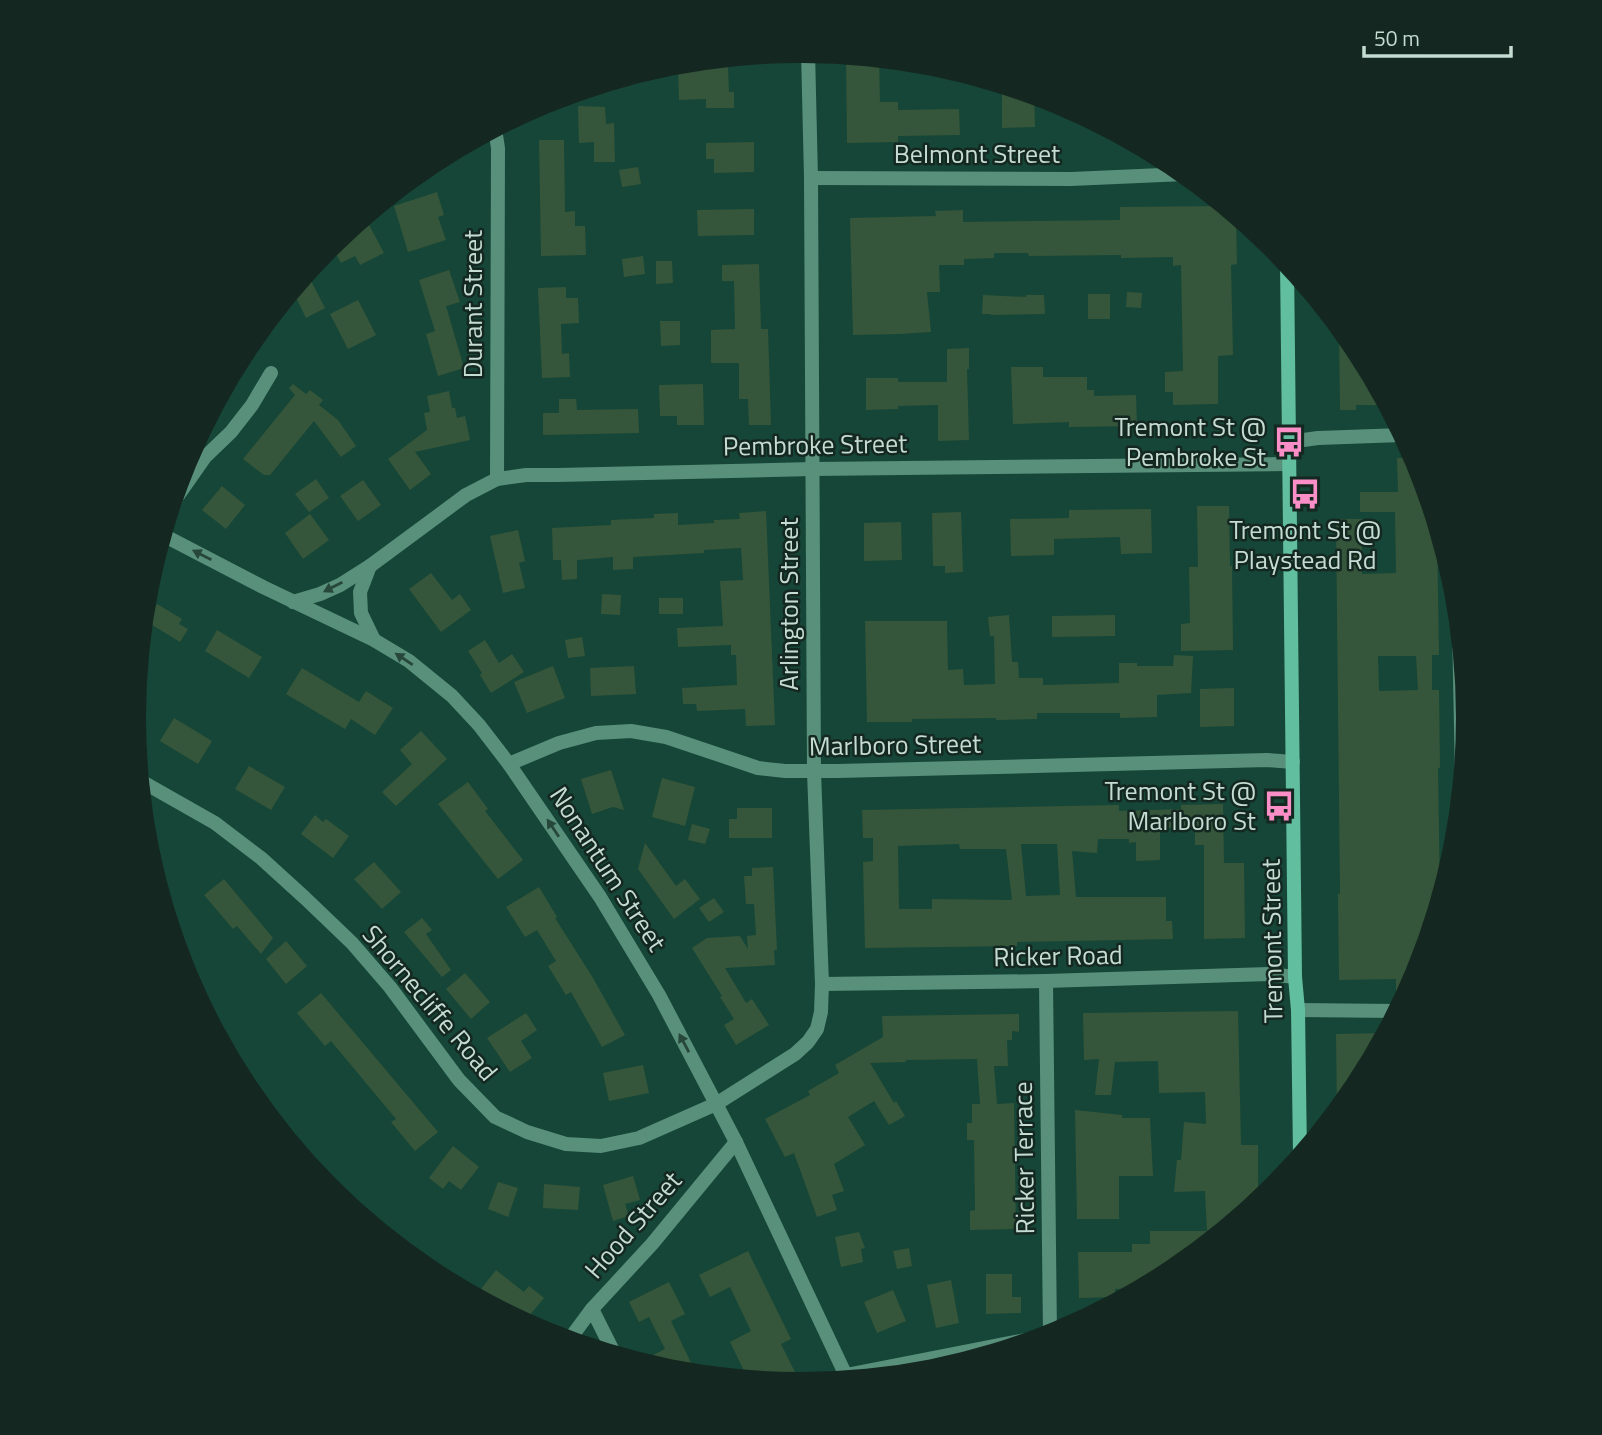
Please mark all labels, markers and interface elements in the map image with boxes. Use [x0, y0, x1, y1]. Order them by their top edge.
scale bar [1364, 14, 1511, 58]
text: 50 m [1374, 22, 1420, 54]
street label: Belmont Street [894, 134, 1060, 173]
street label: Durant Street [453, 230, 492, 378]
place label: Tremont St @ Pembroke St [1114, 407, 1266, 476]
street label: Pembroke Street [723, 423, 907, 466]
bus stop icon: Tremont St @ Pembroke St [1272, 425, 1306, 459]
bus stop icon: Tremont St @ Playstead Rd [1288, 477, 1322, 511]
place label: Tremont St @ Playstead Rd [1229, 510, 1381, 579]
street label: Arlington Street [769, 517, 808, 691]
one-way arrow [192, 550, 212, 561]
one-way arrow [323, 582, 343, 593]
one-way arrow [395, 653, 414, 666]
street label: Marlboro Street [808, 723, 982, 766]
place label: Tremont St @ Marlboro St [1104, 771, 1256, 840]
street label: Nonantum Street [540, 779, 676, 959]
bus stop icon: Tremont St @ Marlboro St [1262, 789, 1296, 823]
one-way arrow [547, 819, 560, 838]
street label: Tremont Street [1251, 858, 1292, 1024]
street label: Shornecliffe Road [353, 916, 507, 1089]
street label: Ricker Road [993, 935, 1123, 976]
one-way arrow [679, 1033, 691, 1053]
street label: Ricker Terrace [1003, 1081, 1044, 1235]
street label: Hood Street [575, 1162, 690, 1287]

